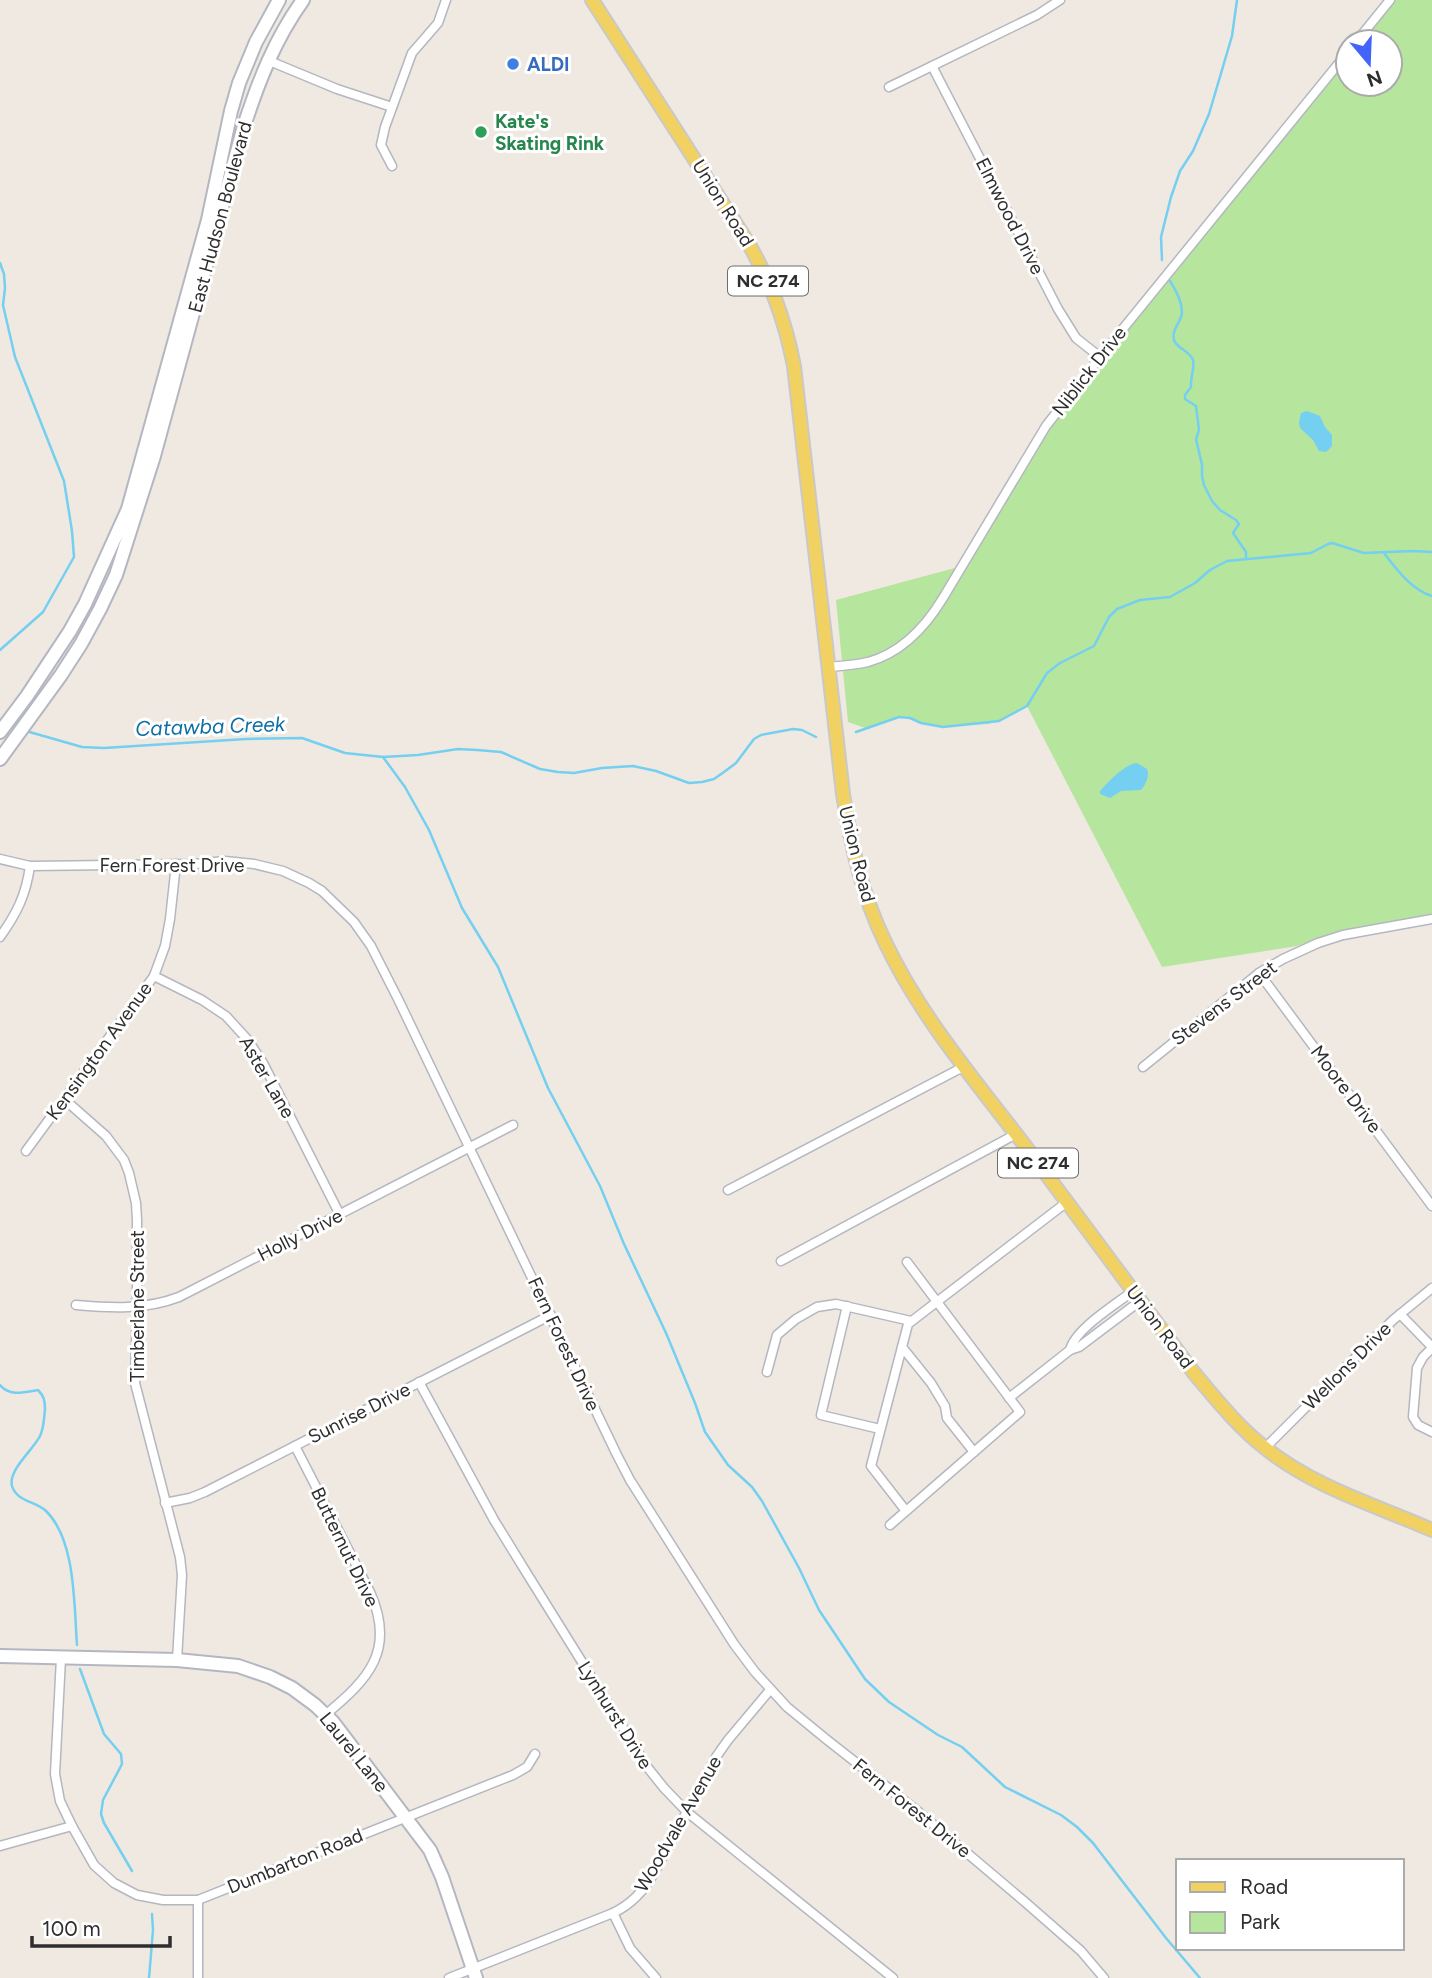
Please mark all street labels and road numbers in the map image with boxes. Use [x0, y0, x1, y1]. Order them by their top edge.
street label: East Hudson Boulevard [183, 119, 257, 315]
street label: Elmwood Drive [971, 154, 1049, 278]
street label: Union Road [687, 155, 759, 251]
road number: NC 274 [728, 267, 808, 296]
street label: Niblick Drive [1047, 322, 1131, 420]
street label: Union Road [834, 803, 880, 905]
street label: Fern Forest Drive [100, 854, 244, 877]
street label: Stevens Street [1167, 956, 1281, 1050]
street label: Kensington Avenue [41, 977, 157, 1125]
street label: Aster Lane [234, 1032, 300, 1122]
street label: Moore Drive [1306, 1041, 1386, 1137]
road number: NC 274 [998, 1148, 1078, 1178]
street label: Holly Drive [254, 1204, 346, 1266]
street label: Timberlane Street [126, 1230, 149, 1382]
street label: Fern Forest Drive [523, 1273, 605, 1415]
street label: Union Road [1121, 1281, 1199, 1373]
street label: Wellons Drive [1298, 1317, 1396, 1415]
street label: Sunrise Drive [304, 1377, 414, 1449]
street label: Butternut Drive [306, 1483, 384, 1611]
street label: Lynhurst Drive [573, 1657, 657, 1773]
street label: Laurel Lane [315, 1707, 393, 1797]
street label: Woodvale Avenue [630, 1752, 726, 1896]
street label: Fern Forest Drive [848, 1753, 976, 1863]
street label: Dumbarton Road [224, 1823, 366, 1899]

